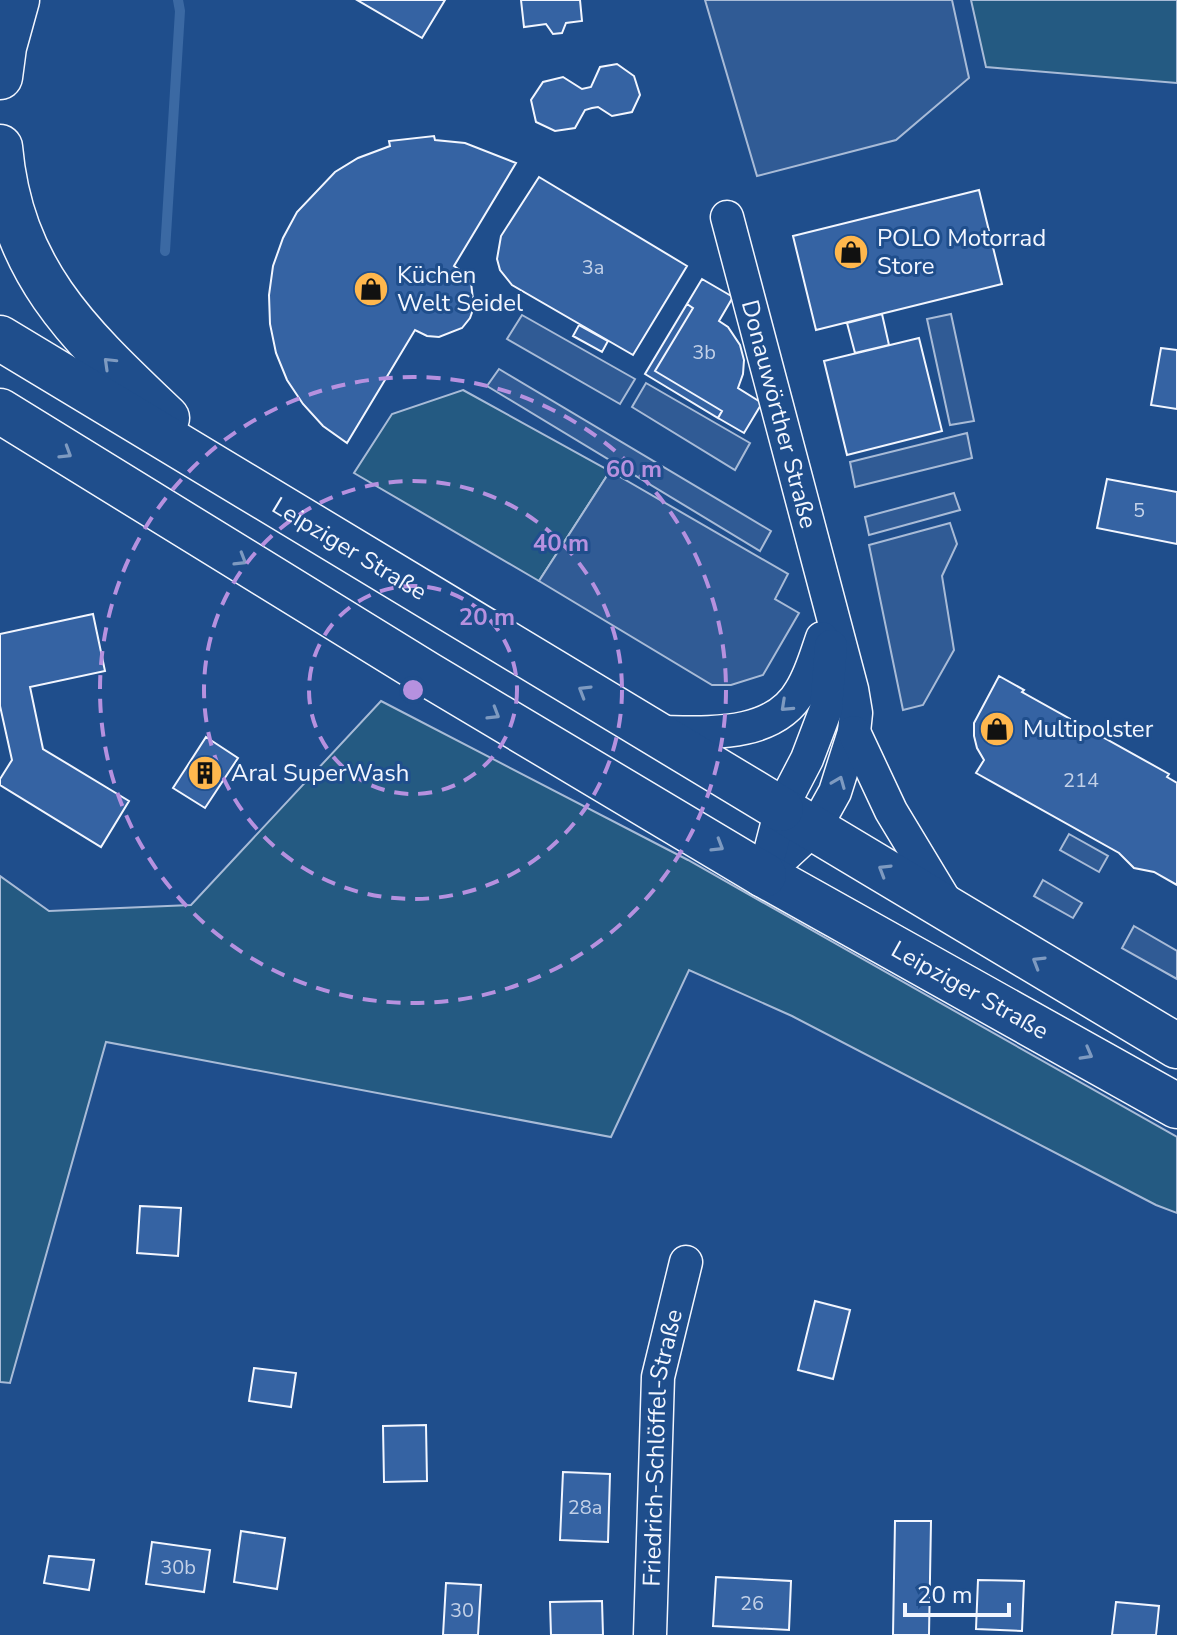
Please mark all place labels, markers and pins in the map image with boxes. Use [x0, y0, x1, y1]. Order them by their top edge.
place label: POLO Motorrad Store [877, 222, 1046, 282]
shop icon: POLO Motorrad Store [832, 233, 870, 271]
place label: Küchen Welt Seidel [397, 259, 523, 319]
shop icon: Küchen Welt Seidel [352, 270, 390, 308]
centre of rings [399, 676, 427, 704]
shop icon: Multipolster [978, 710, 1016, 748]
place label: Multipolster [1023, 713, 1154, 745]
building icon: Aral SuperWash [186, 754, 224, 792]
place label: Aral SuperWash [231, 757, 409, 789]

